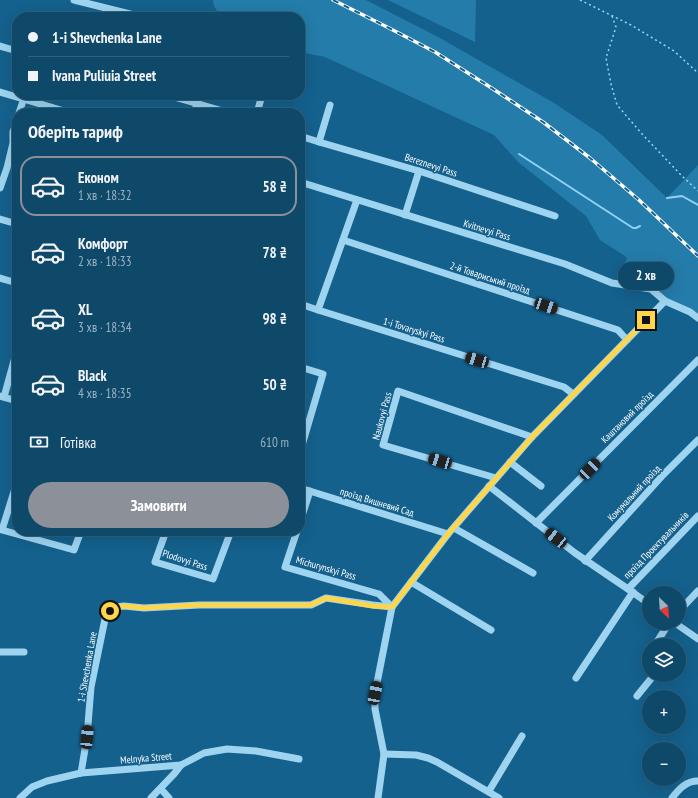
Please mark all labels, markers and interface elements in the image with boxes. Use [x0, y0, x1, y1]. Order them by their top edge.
text: 1-i Shevchenka Lane [52, 28, 162, 47]
text: Ivana Puliuia Street [52, 66, 156, 85]
text: Оберіть тариф [28, 120, 123, 143]
street label: Bereznevyi Pass [403, 150, 460, 180]
icon: car [30, 168, 66, 204]
text: Економ [78, 168, 119, 187]
text: 58 ₴ [262, 177, 287, 196]
text: 1 хв · 18:32 [78, 187, 132, 204]
street label: Kvitnevyi Pass [462, 217, 513, 244]
icon: car [30, 234, 66, 270]
text: Комфорт [78, 234, 128, 253]
text: 78 ₴ [262, 243, 287, 262]
text: 2 хв · 18:33 [78, 253, 132, 270]
street label: 2-й Товариський проїзд [448, 259, 532, 297]
callout: 2 хв [618, 262, 674, 290]
text: 2 хв [636, 267, 656, 284]
car [533, 297, 559, 315]
icon: car [30, 300, 66, 336]
text: XL [78, 300, 92, 319]
text: 98 ₴ [262, 309, 287, 328]
route end [637, 311, 655, 329]
street label: 1-i Tovaryskyi Pass [382, 314, 447, 346]
text: 3 хв · 18:34 [78, 319, 132, 336]
car [464, 351, 490, 369]
icon: car [30, 366, 66, 402]
text: Black [78, 366, 107, 385]
text: 50 ₴ [262, 375, 287, 394]
text: 4 хв · 18:35 [78, 385, 132, 402]
street label: Каштановий проїзд [598, 388, 656, 446]
street label: Naukovyi Pass [369, 390, 395, 441]
icon: cash [28, 431, 50, 453]
text: Готівка [60, 433, 96, 452]
text: 610 m [260, 434, 289, 451]
car [427, 452, 453, 470]
car [577, 456, 603, 482]
street label: Комунальний проїзд [605, 462, 664, 524]
button: Замовити [28, 482, 289, 528]
street label: проїзд Вишневий Сад [338, 485, 416, 520]
street label: проїзд Проектувальників [620, 509, 692, 581]
car [543, 526, 569, 550]
street label: Plodovyi Pass [161, 547, 210, 574]
street label: Michurynskyi Pass [294, 553, 358, 583]
north arrow [642, 586, 686, 630]
map controls [642, 586, 686, 786]
route start [101, 602, 119, 620]
street label: 1-i Shevchenka Lane [74, 631, 100, 703]
button: layers [642, 638, 686, 682]
car [367, 680, 383, 706]
button: + [642, 690, 686, 734]
car [80, 725, 94, 749]
button: − [642, 742, 686, 786]
street label: Melnyka Street [120, 749, 173, 767]

